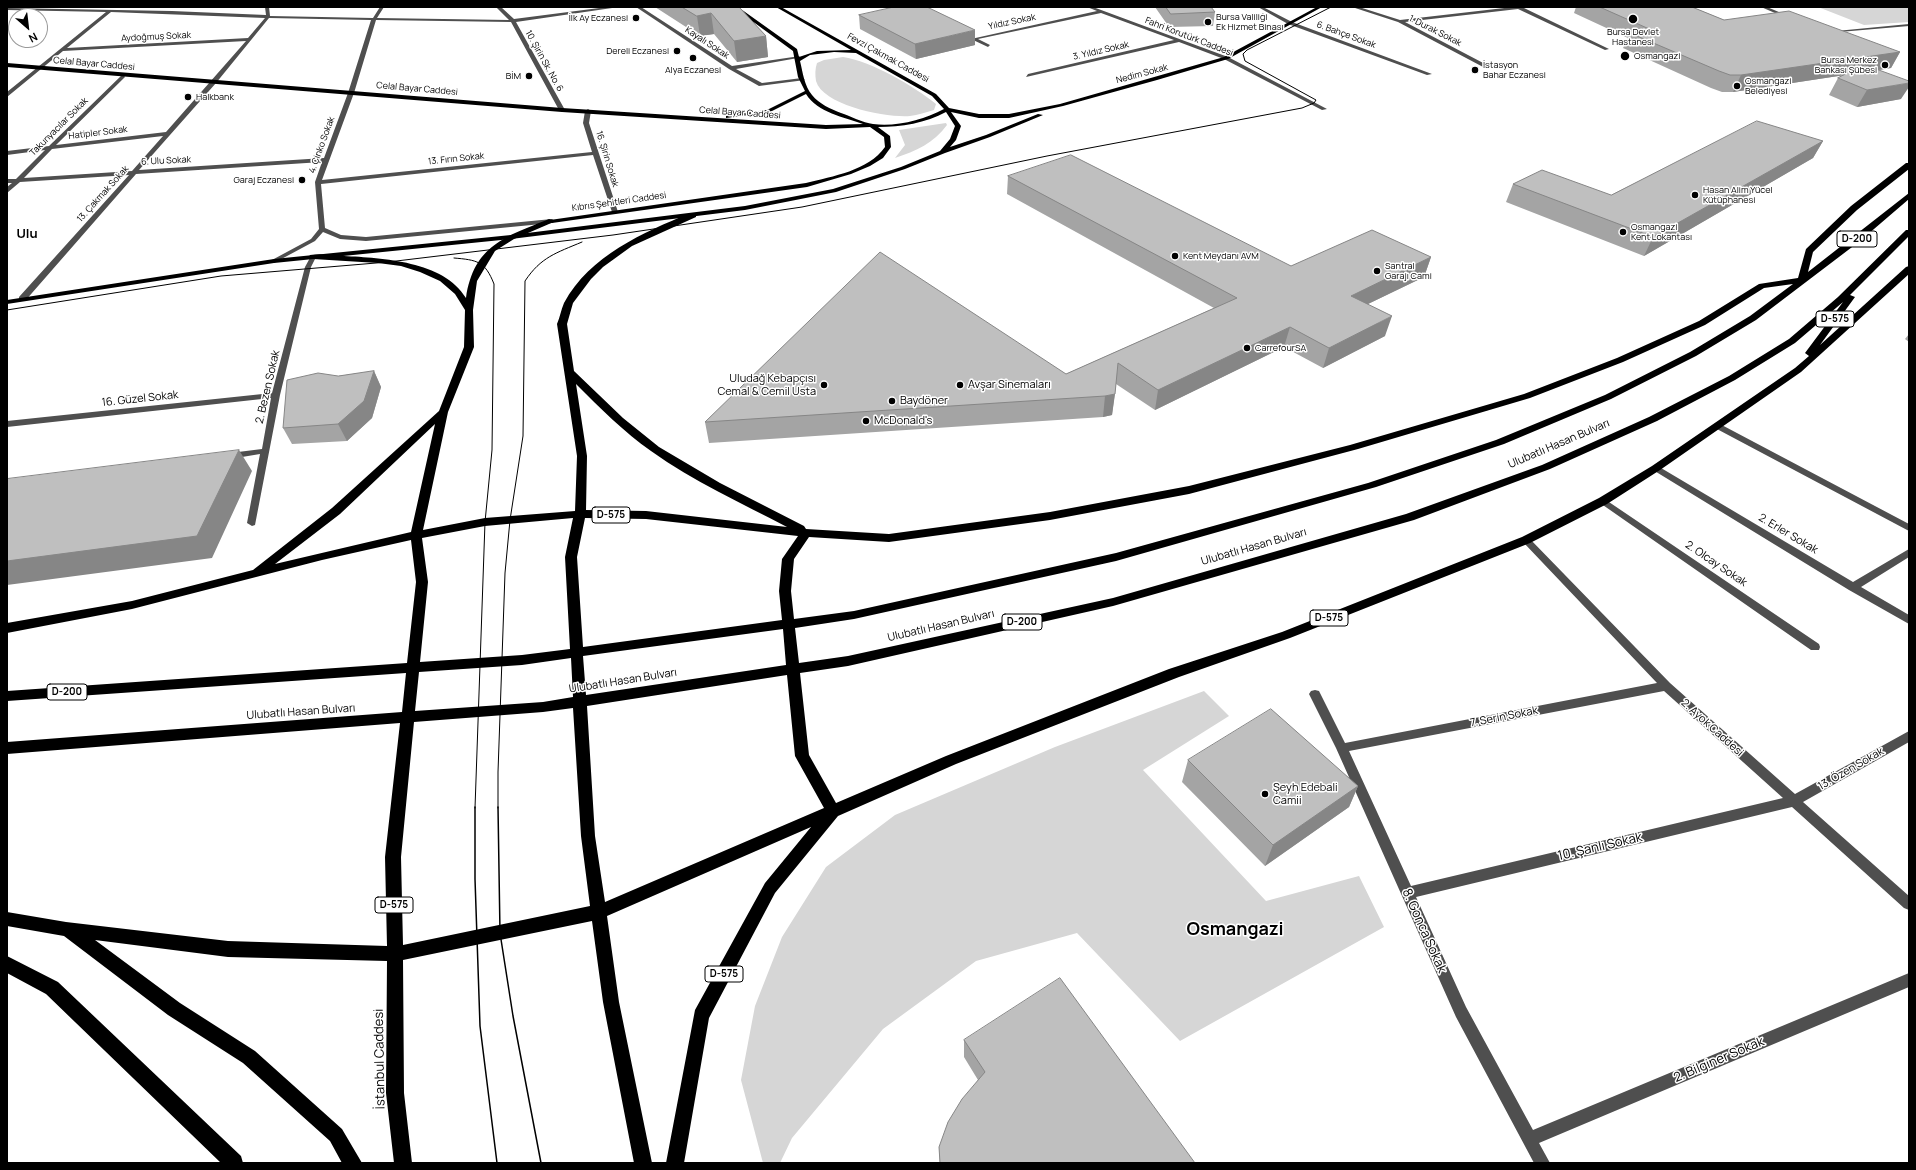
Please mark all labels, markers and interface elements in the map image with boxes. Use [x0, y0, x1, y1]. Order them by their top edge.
north arrow [8, 8, 48, 48]
street label: Yıldız Sokak [987, 12, 1037, 32]
place label: Bursa Valiliği Ek Hizmet Binası [1216, 12, 1283, 33]
place label: İlk Ay Eczanesi [569, 13, 628, 23]
marker: İlk Ay Eczanesi [631, 13, 641, 23]
street label: 1. Durak Sokak [1407, 13, 1463, 49]
marker: Bursa Devlet Hastanesi [1627, 13, 1639, 25]
street label: Fahri Korutürk Caddesi [1143, 15, 1235, 59]
marker: Bursa Valiliği Ek Hizmet Binası [1203, 17, 1213, 27]
street label: 6. Bahçe Sokak [1315, 19, 1377, 51]
street label: Kayalı Sokak [683, 25, 731, 61]
place label: Bursa Devlet Hastanesi [1607, 27, 1659, 48]
street label: 10. Şirin Sk. No. 6 [523, 29, 565, 93]
text: N [26, 30, 40, 47]
street label: Aydoğmuş Sokak [121, 30, 191, 44]
street label: Fevzi Çakmak Caddesi [845, 31, 931, 85]
street label: 3. Yıldız Sokak [1072, 39, 1130, 63]
place label: Dereli Eczanesi [606, 46, 669, 56]
marker: Dereli Eczanesi [672, 46, 682, 56]
marker: Osmangazi [1619, 50, 1631, 62]
place label: Osmangazi [1634, 51, 1680, 61]
marker: Alya Eczanesi [688, 53, 698, 63]
street label: Celal Bayar Caddesi [53, 55, 135, 73]
place label: Bursa Merkez Bankası Şübesi [1815, 55, 1877, 76]
place label: İstasyon Bahar Eczanesi [1483, 60, 1546, 81]
marker: Bursa Merkez Bankası Şübesi [1880, 60, 1890, 70]
street label: Nedim Sokak [1115, 62, 1169, 86]
place label: Alya Eczanesi [665, 65, 721, 75]
marker: İstasyon Bahar Eczanesi [1470, 65, 1480, 75]
place label: BİM [506, 71, 521, 81]
marker: BİM [524, 71, 534, 81]
place label: Osmangazi Belediyesi [1745, 76, 1791, 97]
street label: Celal Bayar Caddesi [376, 80, 458, 98]
marker: Osmangazi Belediyesi [1732, 81, 1742, 91]
marker: Halkbank [183, 92, 193, 102]
place label: Halkbank [196, 92, 234, 102]
street label: Takunyacılar Sokak [28, 96, 90, 158]
street label: Celal Bayar Caddesi [699, 105, 781, 121]
street label: 4. Çinko Sokak [307, 115, 337, 175]
street label: Hatipler Sokak [68, 124, 128, 142]
street label: 16. Şirin Sokak [593, 130, 621, 188]
street label: 13. Fırın Sokak [427, 151, 485, 167]
street label: 6. Ulu Sokak [141, 154, 191, 168]
street label: 13. Çakmak Sokak [75, 164, 131, 224]
place label: Garaj Eczanesi [234, 175, 294, 185]
marker: Garaj Eczanesi [297, 175, 307, 185]
place label: Hasan Alim Yücel Kütüphanesi [1703, 185, 1773, 206]
street label: Kıbrıs Şehitleri Caddesi [571, 190, 667, 214]
marker: Hasan Alim Yücel Kütüphanesi [1690, 190, 1700, 200]
place label: Osmangazi Kent Lokantası [1631, 222, 1692, 243]
district label: Ulu [16, 226, 38, 242]
marker: Osmangazi Kent Lokantası [1618, 227, 1628, 237]
road number: D-200 [1837, 231, 1877, 247]
marker: Kent Meydanı AVM [1170, 251, 1180, 261]
place label: Kent Meydanı AVM [1183, 251, 1259, 261]
place label: Santral Garajı Cami [1385, 261, 1432, 282]
marker: Santral Garajı Cami [1372, 266, 1382, 276]
road number: D-575 [1816, 311, 1854, 327]
marker: CarrefourSA [1242, 343, 1252, 353]
place label: CarrefourSA [1255, 343, 1306, 353]
street label: 2. Bezen Sokak [253, 349, 283, 425]
place label: Uludağ Kebapçısı Cemal & Cemil Usta [717, 372, 816, 398]
place label: Avşar Sinemaları [968, 378, 1051, 392]
marker: Uludağ Kebapçısı Cemal & Cemil Usta [819, 380, 829, 390]
marker: Avşar Sinemaları [955, 380, 965, 390]
street label: 16. Güzel Sokak [101, 388, 179, 410]
place label: Baydöner [900, 394, 948, 408]
marker: Baydöner [887, 396, 897, 406]
place label: McDonald's [874, 414, 932, 428]
marker: McDonald's [861, 416, 871, 426]
street label: Ulubatlı Hasan Bulvarı [1506, 417, 1612, 471]
road number: D-575 [592, 507, 630, 523]
street label: 2. Erler Sokak [1756, 511, 1820, 557]
street label: Ulubatlı Hasan Bulvarı [1200, 526, 1308, 568]
street label: 2. Olcay Sokak [1682, 538, 1750, 590]
street label: Ulubatlı Hasan Bulvarı [886, 607, 996, 645]
road number: D-575 [1310, 610, 1348, 626]
road number: D-200 [1002, 614, 1042, 630]
street label: Ulubatlı Hasan Bulvarı [568, 666, 678, 696]
road number: D-200 [47, 684, 87, 700]
street label: 2. Ayok Caddesi [1678, 697, 1746, 759]
street label: Ulubatlı Hasan Bulvarı [246, 702, 356, 722]
street label: 7. Serin Sokak [1469, 704, 1539, 730]
street label: 13. Özen Sokak [1816, 745, 1886, 793]
place label: Şeyh Edebali Camii [1273, 781, 1338, 807]
marker: Şeyh Edebali Camii [1260, 789, 1270, 799]
street label: 10. Şanlı Sokak [1556, 830, 1644, 864]
street label: 8. Gonca Sokak [1398, 886, 1450, 976]
road number: D-575 [375, 897, 413, 913]
district label: Osmangazi [1186, 919, 1284, 941]
road number: D-575 [705, 966, 743, 982]
street label: İstanbul Caddesi [371, 1009, 389, 1109]
street label: 2. Bilginer Sokak [1672, 1034, 1766, 1086]

